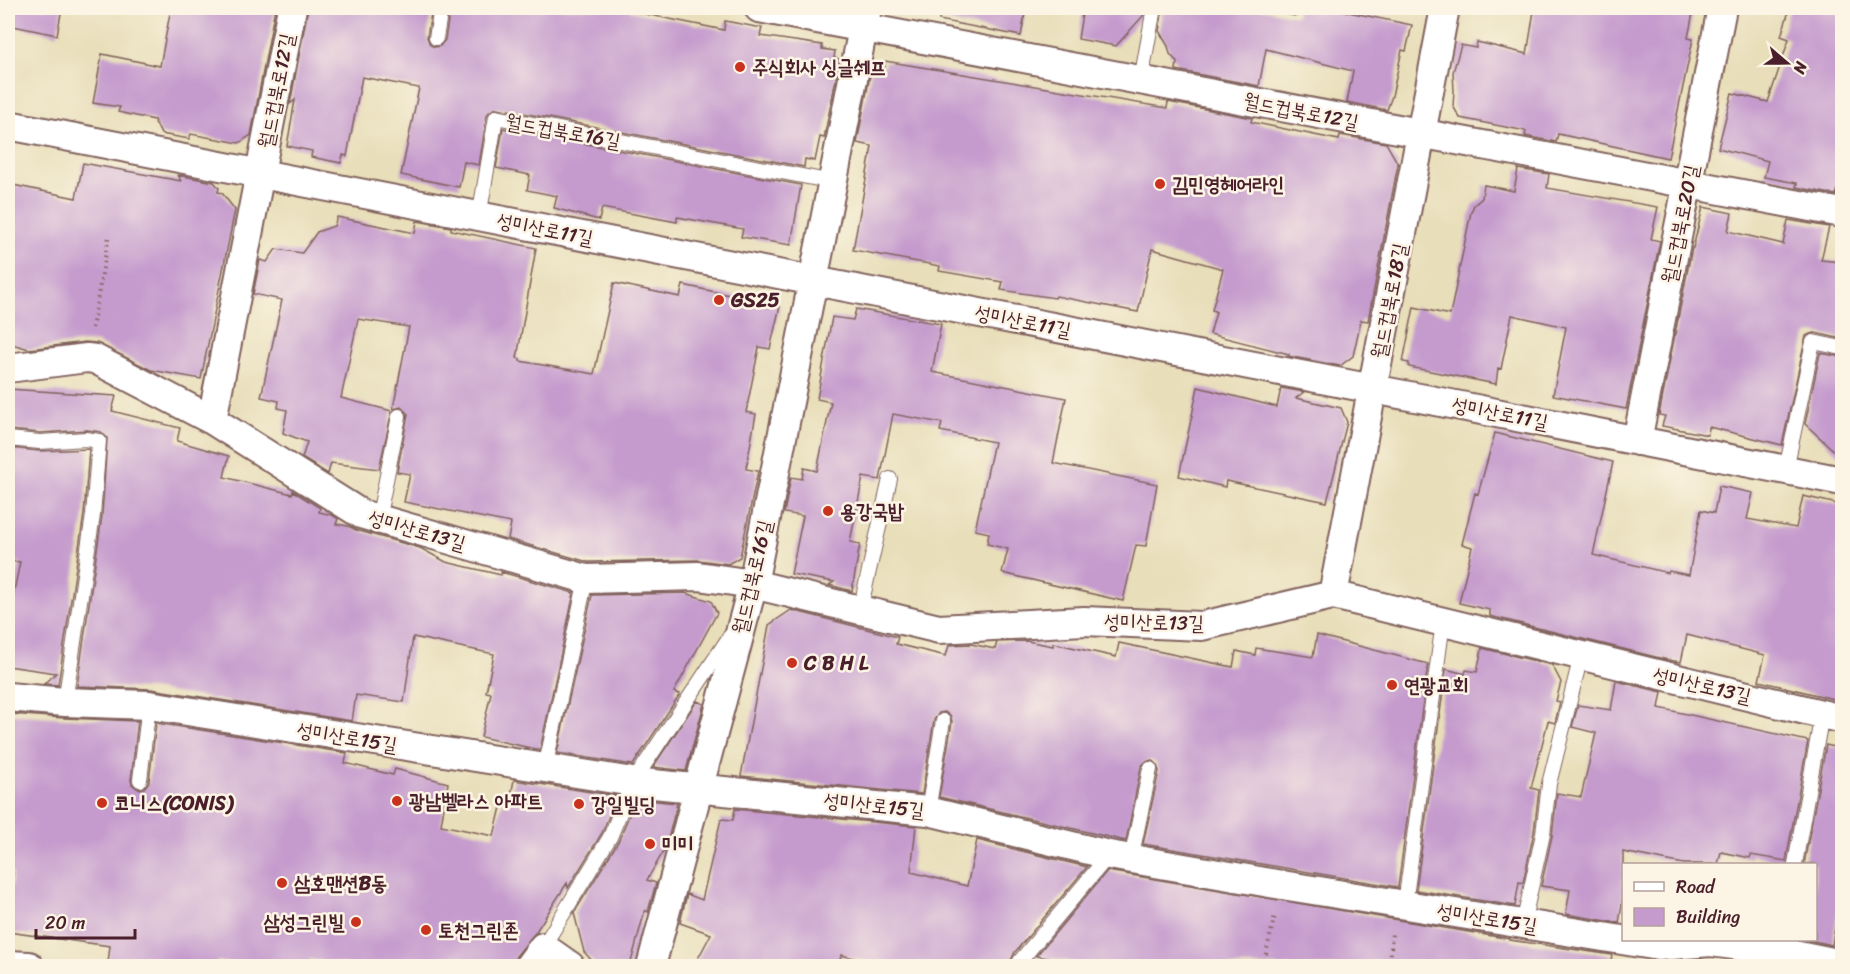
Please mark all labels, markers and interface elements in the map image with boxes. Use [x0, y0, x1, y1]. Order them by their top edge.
street label: 월드컵북로12길 [248, 30, 305, 152]
north arrow [1757, 33, 1817, 93]
place label: 주식회사 싱글쉐프 [752, 50, 886, 85]
text: N [1785, 57, 1816, 79]
marker: 주식회사 싱글쉐프 [733, 60, 747, 74]
street label: 월드컵북로12길 [1240, 83, 1362, 140]
street label: 월드컵북로16길 [503, 104, 623, 159]
street label: 월드컵북로20길 [1652, 161, 1709, 287]
place label: 김민영헤어라인 [1172, 167, 1285, 202]
marker: 김민영헤어라인 [1153, 177, 1167, 191]
street label: 성미산로11길 [494, 203, 596, 256]
street label: 월드컵북로18길 [1361, 240, 1418, 362]
place label: GS25 [730, 283, 780, 318]
marker: GS25 [712, 293, 726, 307]
street label: 성미산로11길 [972, 295, 1074, 348]
street label: 성미산로11길 [1449, 387, 1551, 440]
place label: 용강국밥 [840, 494, 904, 529]
street label: 성미산로13길 [364, 500, 470, 561]
marker: 용강국밥 [821, 504, 835, 518]
street label: 월드컵북로16길 [722, 516, 783, 638]
street label: 성미산로13길 [1104, 604, 1204, 641]
place label: C B H L [803, 646, 869, 681]
marker: C B H L [785, 656, 799, 670]
street label: 성미산로13길 [1649, 657, 1755, 714]
place label: 연광교회 [1404, 668, 1468, 703]
marker: 연광교회 [1385, 678, 1399, 692]
street label: 성미산로15길 [294, 712, 400, 763]
street label: 성미산로15길 [822, 783, 926, 828]
place label: 광남벨라스 아파트 [409, 784, 543, 819]
place label: 코니스(CONIS) [114, 786, 235, 821]
place label: 강일빌딩 [591, 787, 655, 822]
marker: 광남벨라스 아파트 [390, 794, 404, 808]
marker: 코니스(CONIS) [95, 796, 109, 810]
marker: 강일빌딩 [572, 797, 586, 811]
place label: 미미 [662, 827, 694, 862]
marker: 미미 [643, 837, 657, 851]
legend [1622, 863, 1817, 941]
place label: 삼호맨션B동 [294, 866, 387, 901]
text: Road [1676, 871, 1716, 903]
marker: 삼호맨션B동 [275, 876, 289, 890]
street label: 성미산로15길 [1434, 893, 1540, 944]
text: Building [1676, 901, 1740, 933]
scale bar [36, 902, 135, 940]
place label: 삼성그린빌 [264, 905, 345, 940]
text: 20 m [45, 907, 85, 939]
place label: 토천그린존 [438, 913, 518, 948]
marker: 삼성그린빌 [349, 915, 363, 929]
marker: 토천그린존 [419, 923, 433, 937]

